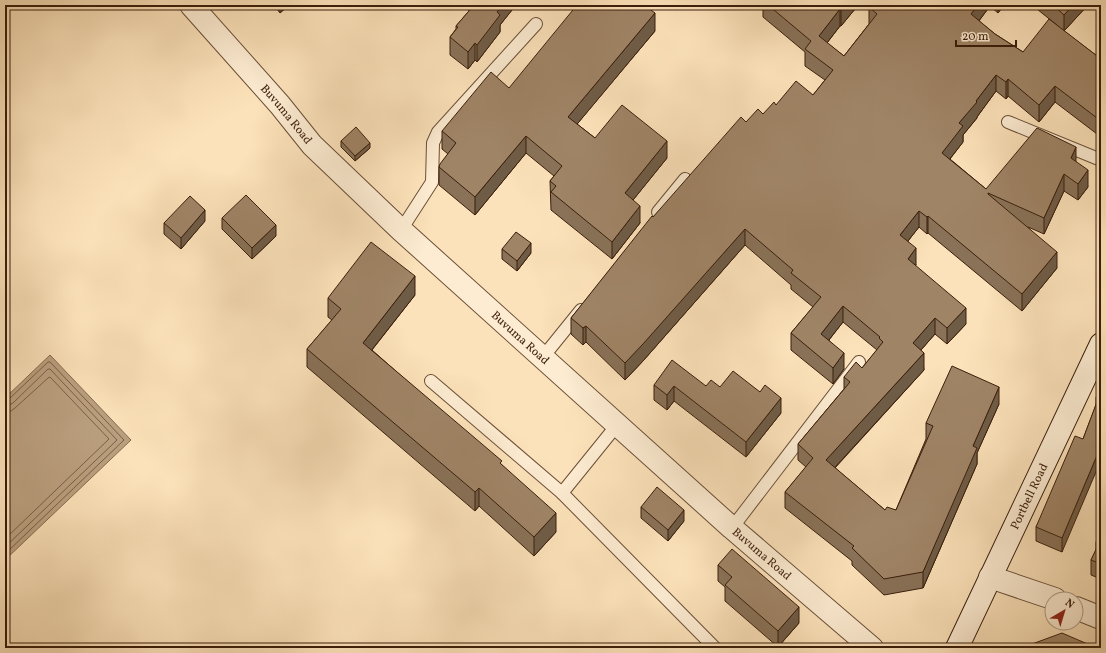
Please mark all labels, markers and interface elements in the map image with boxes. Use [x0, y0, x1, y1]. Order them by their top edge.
scale bar [956, 22, 1016, 48]
text: 20 m [962, 29, 989, 45]
street label: Buvuma Road [256, 81, 315, 148]
street label: Buvuma Road [487, 308, 553, 369]
street label: Portbell Road [1007, 461, 1052, 532]
street label: Buvuma Road [728, 525, 794, 584]
north arrow [1044, 591, 1084, 631]
text: N [1061, 596, 1077, 613]

